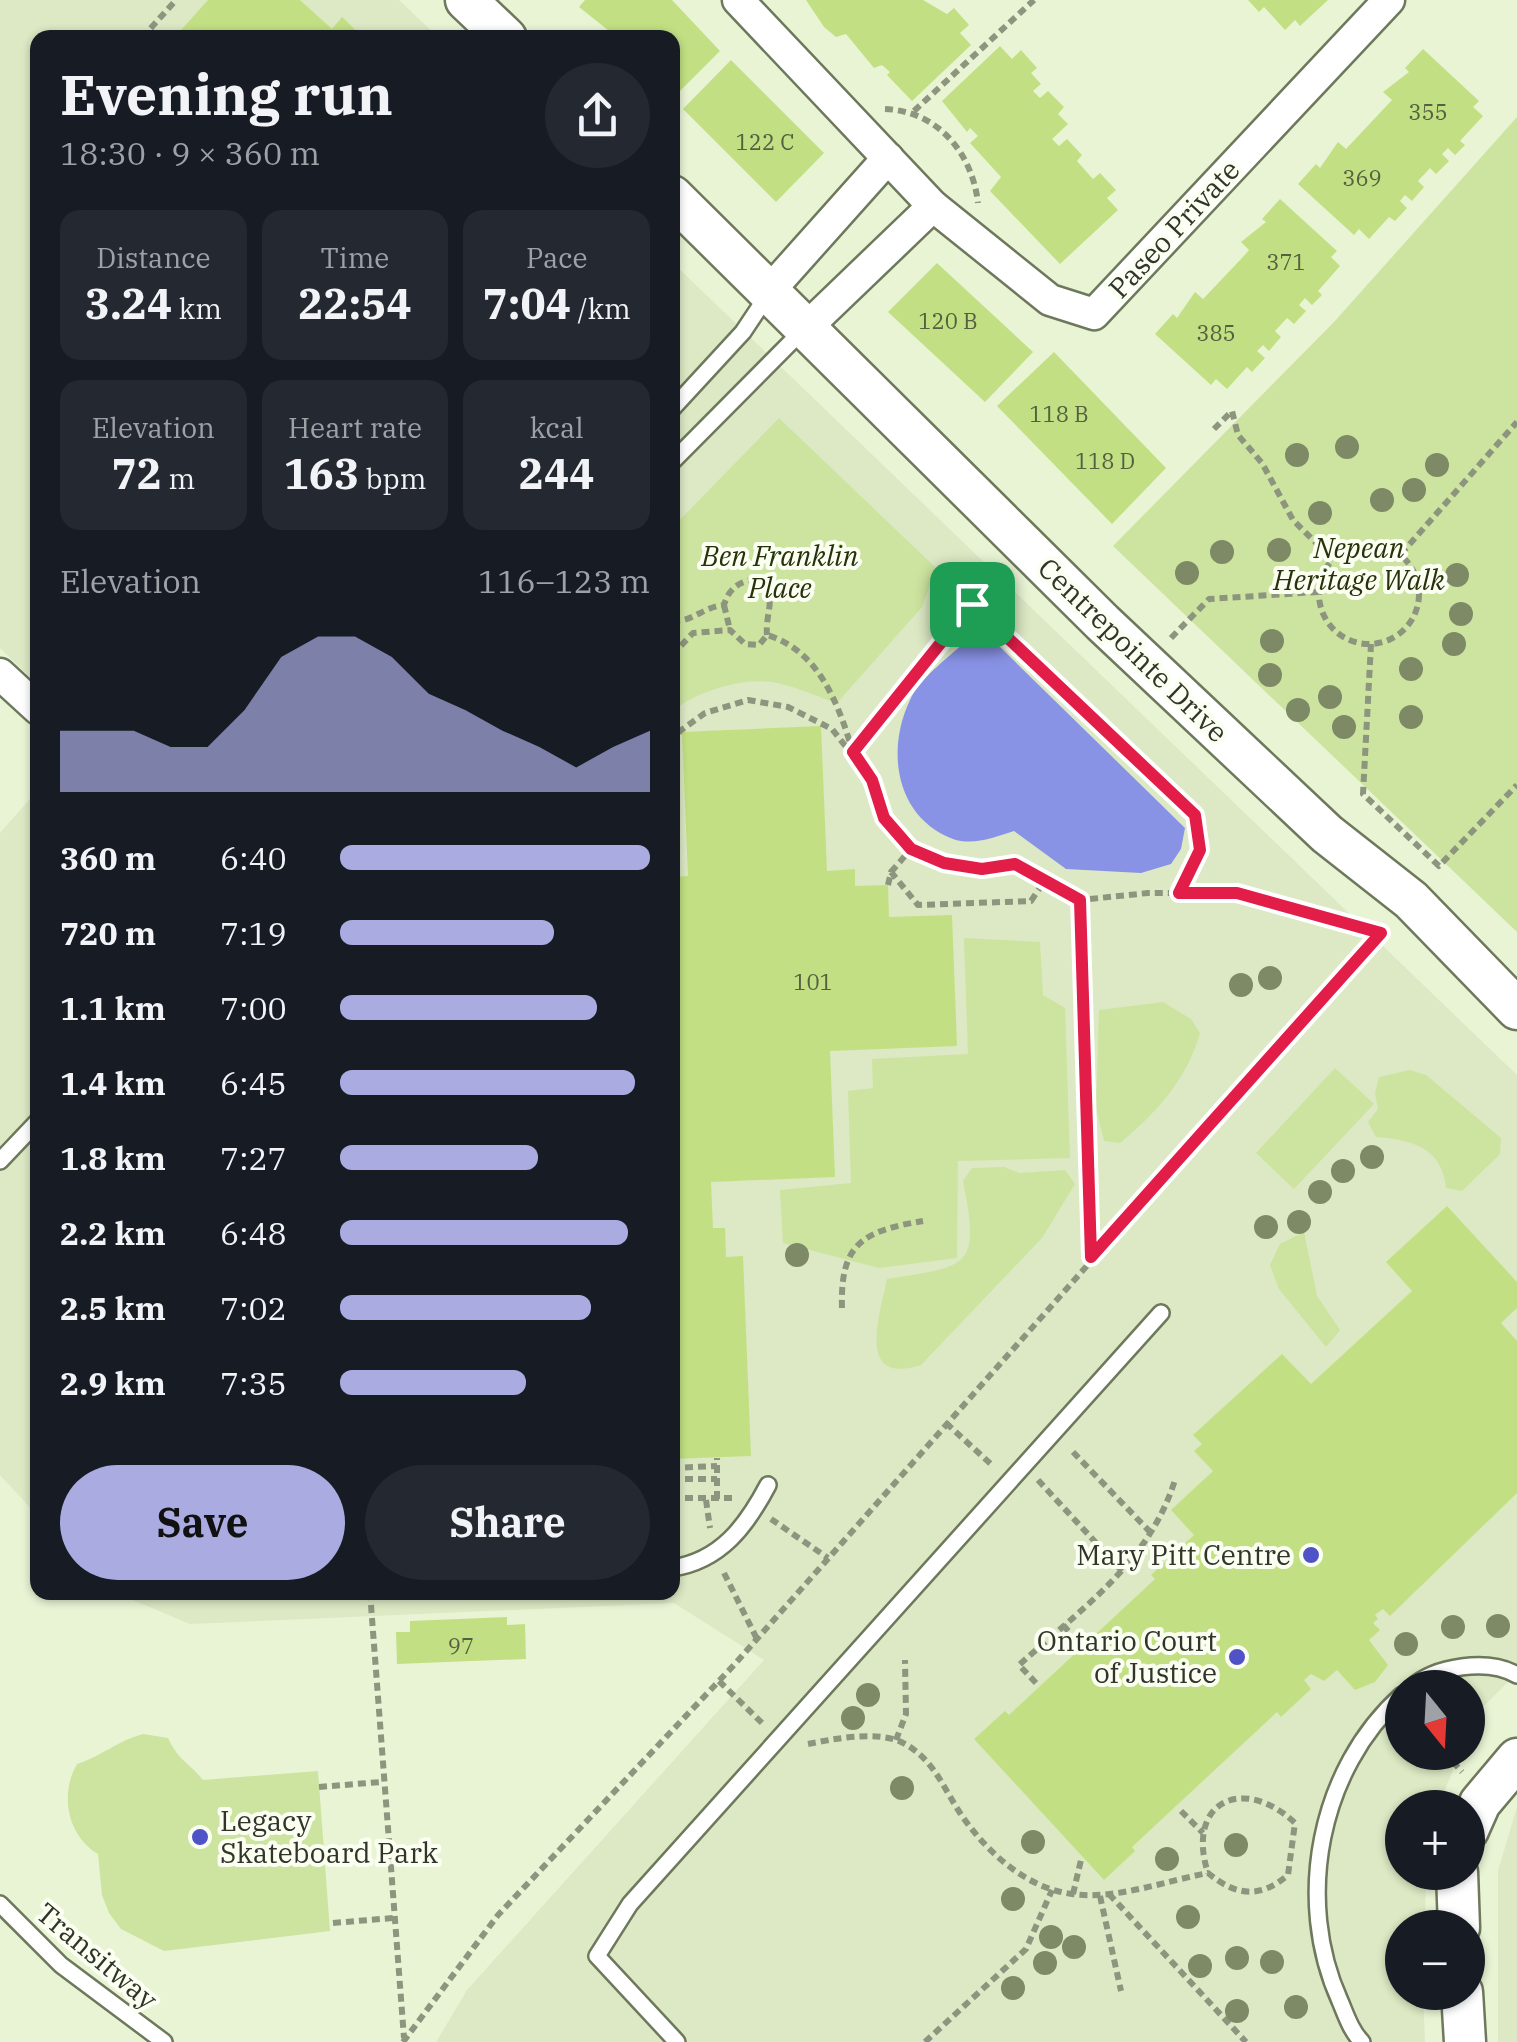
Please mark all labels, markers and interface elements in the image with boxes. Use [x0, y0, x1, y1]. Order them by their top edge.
text: Evening run [60, 59, 393, 130]
button: share [545, 63, 650, 168]
house number: 355 [1408, 97, 1448, 126]
house number: 122 C [736, 127, 794, 156]
text: 18:30 · 9 × 360 m [60, 132, 320, 174]
street label: Paseo Private [1100, 152, 1247, 306]
house number: 369 [1342, 163, 1382, 192]
text: Distance [96, 239, 210, 276]
text: Time [321, 239, 389, 276]
text: Pace [526, 239, 587, 276]
house number: 371 [1266, 247, 1306, 276]
text: 3.24 [85, 276, 172, 331]
text: 22:54 [298, 276, 412, 331]
text: 7:04 [483, 276, 571, 331]
text: km [172, 290, 222, 327]
text: /km [571, 290, 631, 327]
house number: 120 B [918, 306, 978, 335]
house number: 385 [1196, 318, 1236, 347]
house number: 118 B [1029, 399, 1089, 428]
text: Elevation [92, 409, 215, 446]
text: Heart rate [288, 409, 422, 446]
text: kcal [530, 409, 584, 446]
text: 72 [112, 446, 162, 501]
text: 163 [284, 446, 359, 501]
text: 244 [519, 446, 594, 501]
house number: 118 D [1075, 446, 1135, 475]
text: m [162, 460, 195, 497]
text: bpm [359, 460, 426, 497]
park label: Nepean Heritage Walk [1272, 529, 1445, 598]
park label: Ben Franklin Place [701, 537, 859, 606]
street label: Centrepointe Drive [1031, 549, 1236, 750]
text: Elevation [60, 560, 201, 602]
text: 116–123 m [478, 560, 650, 602]
pin [930, 562, 1015, 647]
icon: arrive [945, 577, 1000, 632]
text: 360 m [60, 837, 156, 879]
text: 6:40 [220, 837, 287, 879]
text: 720 m [60, 912, 156, 954]
text: 7:19 [220, 912, 287, 954]
house number: 101 [793, 967, 833, 996]
text: 1.1 km [60, 987, 166, 1029]
text: 7:00 [220, 987, 287, 1029]
text: 1.4 km [60, 1062, 166, 1104]
text: 6:45 [220, 1062, 287, 1104]
text: 1.8 km [60, 1137, 166, 1179]
text: 7:27 [220, 1137, 287, 1179]
text: 2.2 km [60, 1212, 166, 1254]
text: 6:48 [220, 1212, 287, 1254]
text: 2.5 km [60, 1287, 166, 1329]
text: 7:02 [220, 1287, 287, 1329]
text: 2.9 km [60, 1362, 166, 1404]
text: 7:35 [220, 1362, 287, 1404]
button: Save [60, 1465, 345, 1580]
button: Share [365, 1465, 650, 1580]
place label: Mary Pitt Centre [1076, 1536, 1291, 1573]
marker: Mary Pitt Centre [1300, 1544, 1322, 1566]
place label: Ontario Court of Justice [1037, 1622, 1217, 1691]
house number: 97 [448, 1631, 474, 1660]
marker: Ontario Court of Justice [1226, 1646, 1248, 1668]
north arrow [1385, 1670, 1485, 1770]
map controls [1385, 1670, 1485, 2010]
button: + [1385, 1790, 1485, 1890]
place label: Legacy Skateboard Park [220, 1802, 439, 1871]
marker: Legacy Skateboard Park [189, 1826, 211, 1848]
street label: Transitway [29, 1894, 166, 2017]
button: − [1385, 1910, 1485, 2010]

